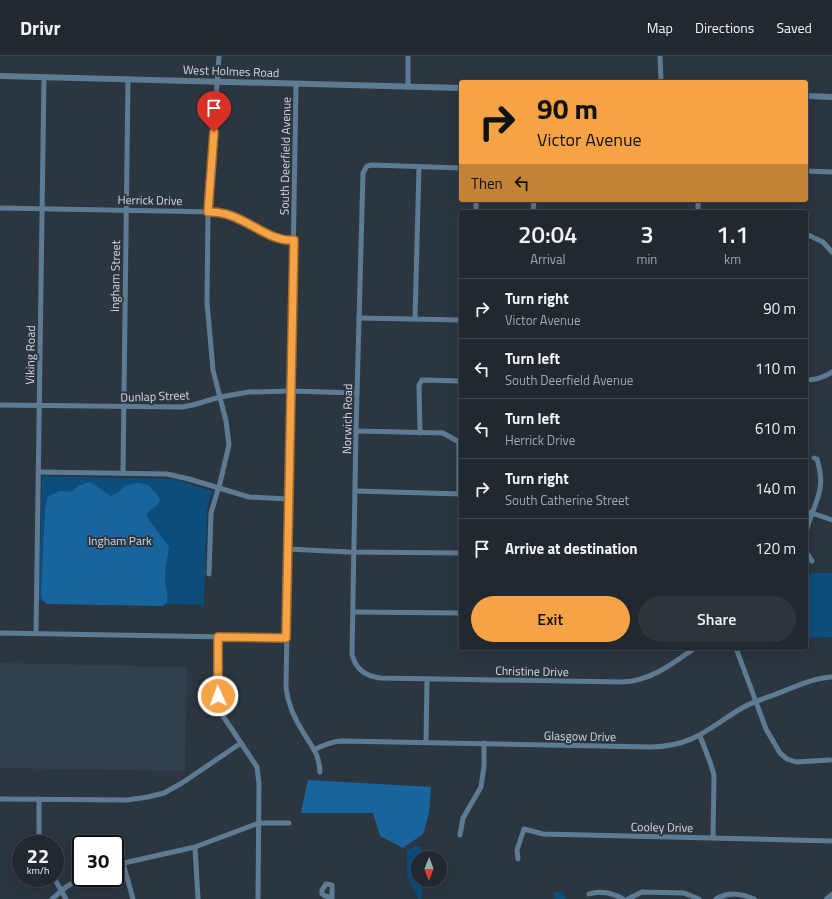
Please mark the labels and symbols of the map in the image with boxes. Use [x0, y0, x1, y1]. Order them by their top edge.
street label: West Holmes Road [183, 60, 279, 82]
pin [197, 91, 231, 132]
street label: South Deerfield Avenue [274, 97, 296, 215]
street label: Herrick Drive [117, 190, 183, 210]
street label: Ingham Street [105, 239, 125, 312]
street label: Viking Road [20, 325, 40, 385]
street label: Norwich Road [337, 384, 357, 454]
street label: Dunlap Street [120, 385, 191, 407]
park label: Ingham Park [88, 531, 152, 550]
street label: Christine Drive [495, 661, 569, 681]
position arrow [197, 675, 239, 717]
street label: Glasgow Drive [544, 726, 616, 746]
street label: Cooley Drive [631, 817, 693, 837]
speed limit sign: 30 [72, 835, 124, 887]
north arrow [411, 851, 447, 887]

